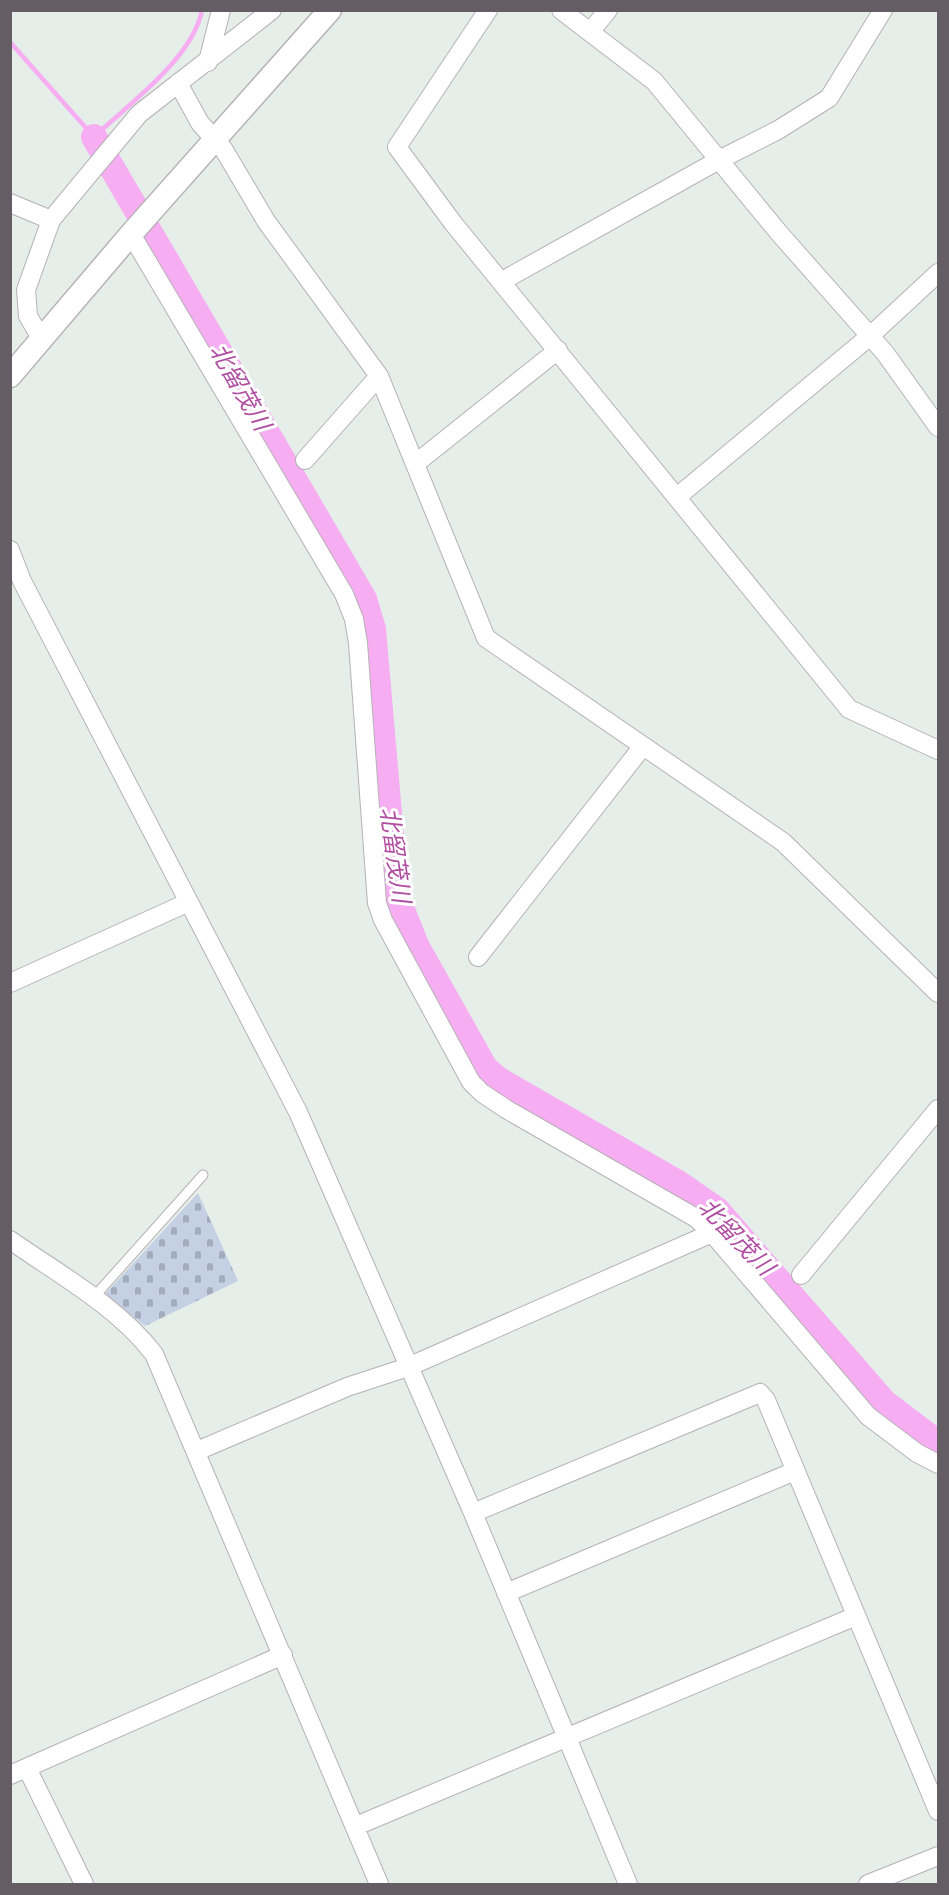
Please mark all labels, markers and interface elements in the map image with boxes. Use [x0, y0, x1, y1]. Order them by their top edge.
water label: 北留茂川 [203, 338, 278, 439]
water label: 北留茂川 [373, 806, 416, 908]
water label: 北留茂川 [692, 1193, 781, 1284]

